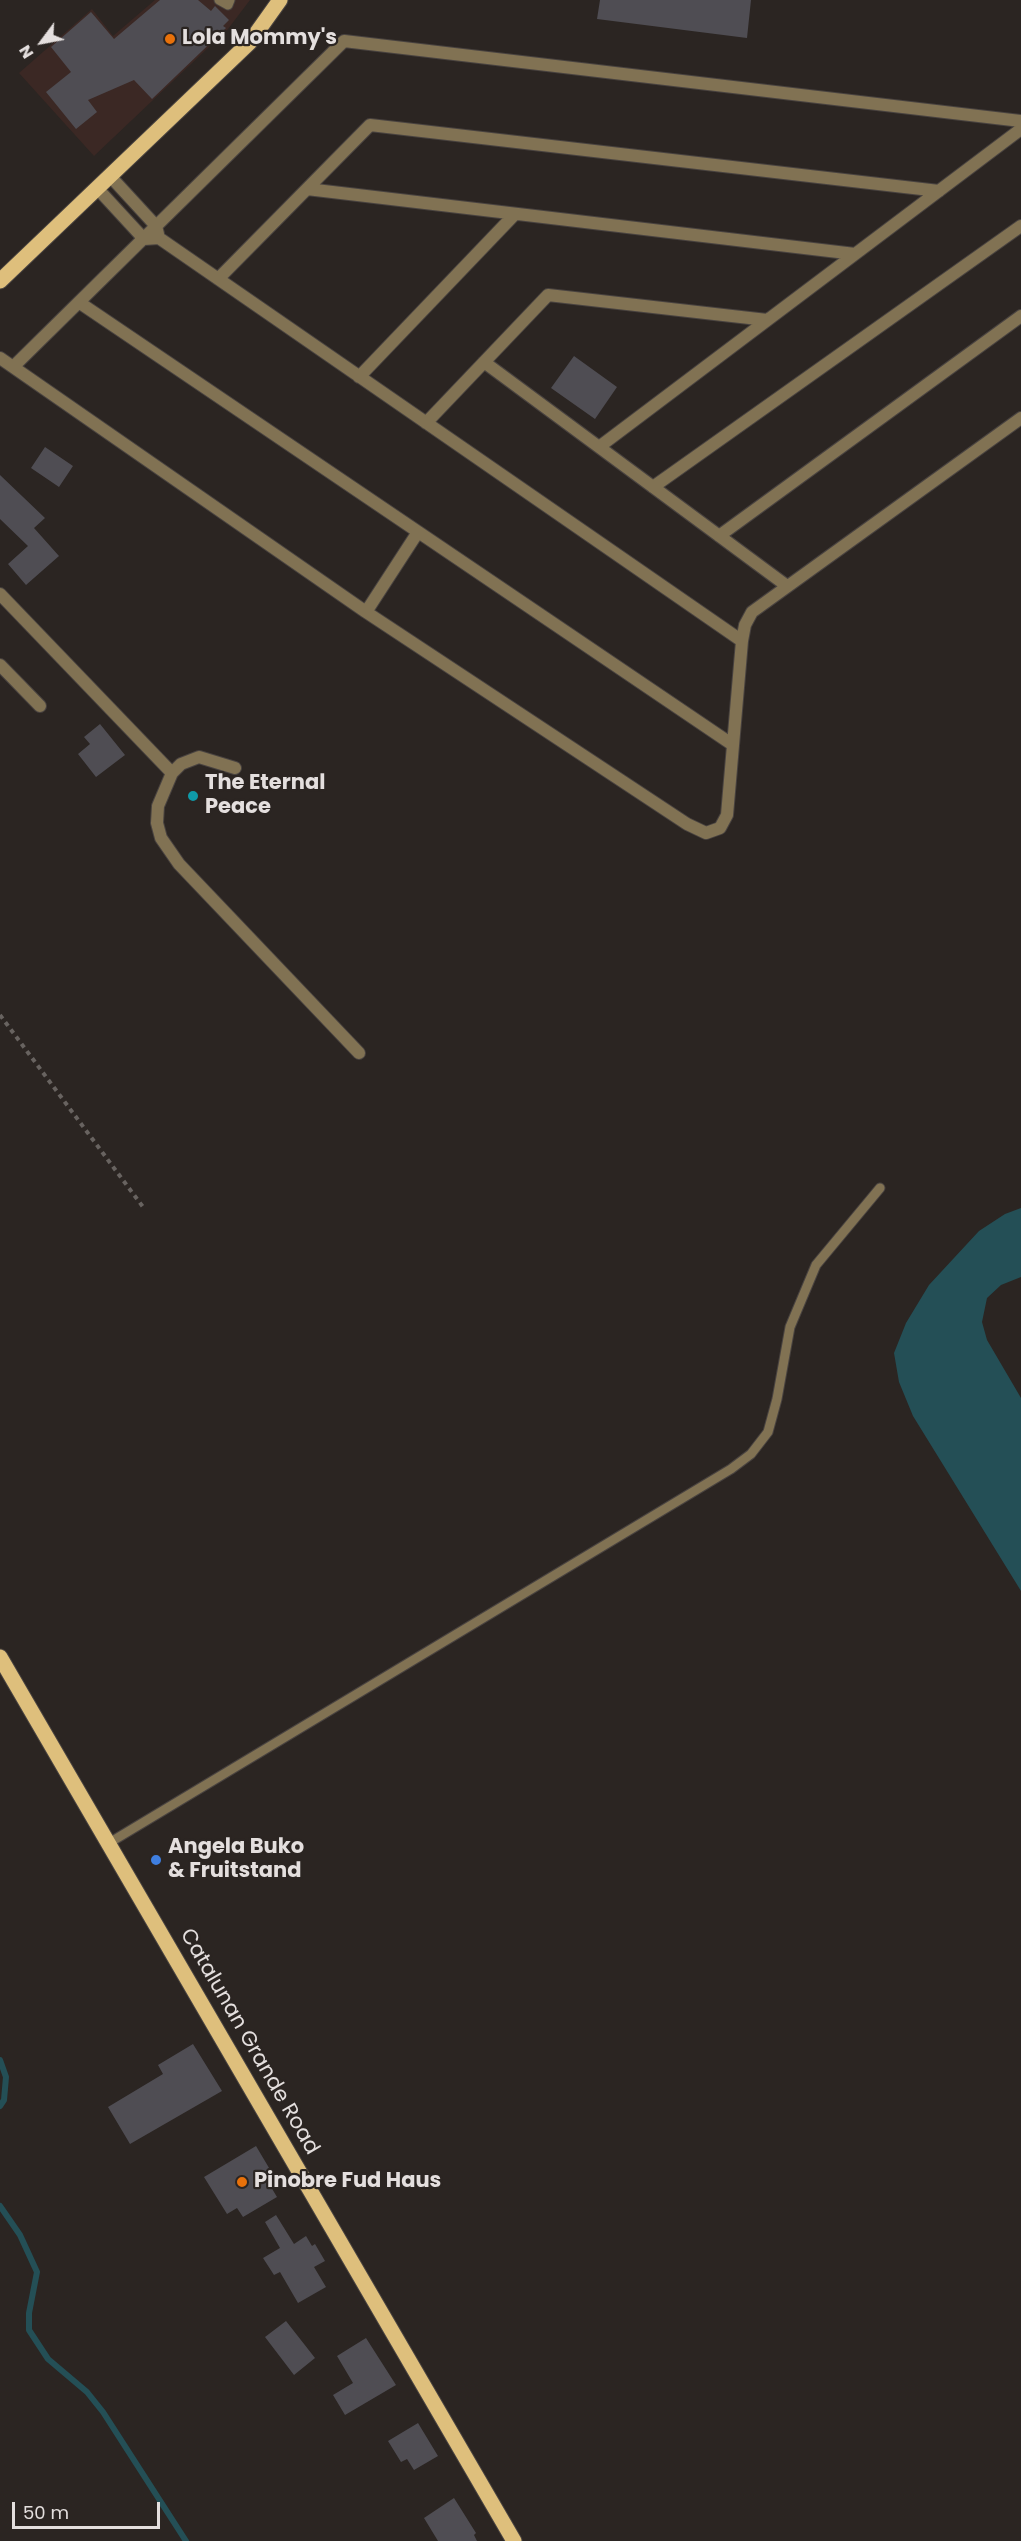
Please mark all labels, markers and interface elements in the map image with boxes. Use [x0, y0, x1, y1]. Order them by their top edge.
north arrow [12, 12, 72, 72]
place label: Lola Mommy's [182, 26, 337, 52]
marker: Lola Mommy's [163, 32, 177, 46]
text: N [13, 41, 39, 63]
place label: The Eternal Peace [205, 771, 325, 821]
marker: The Eternal Peace [186, 789, 200, 803]
place label: Angela Buko & Fruitstand [168, 1835, 304, 1885]
marker: Angela Buko & Fruitstand [149, 1853, 163, 1867]
street label: Catalunan Grande Road [174, 1925, 324, 2159]
place label: Pinobre Fud Haus [254, 2169, 441, 2195]
marker: Pinobre Fud Haus [235, 2175, 249, 2189]
scale bar [15, 2490, 164, 2528]
text: 50 m [23, 2500, 69, 2525]

